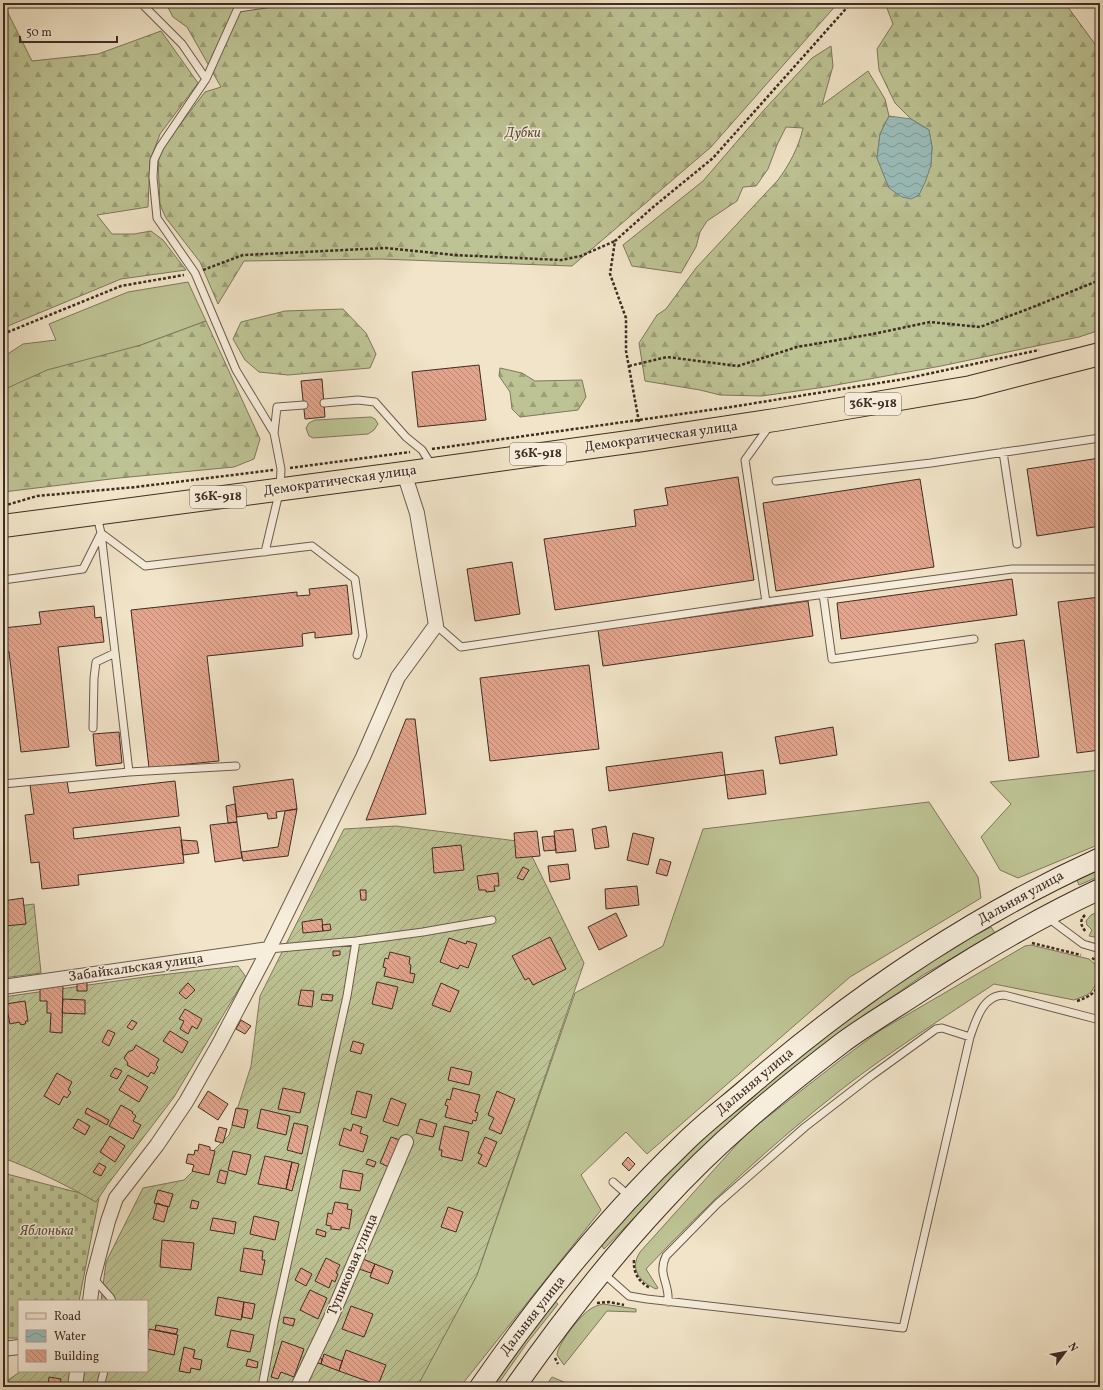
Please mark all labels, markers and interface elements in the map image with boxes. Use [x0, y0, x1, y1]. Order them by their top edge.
scale bar [20, 18, 117, 44]
text: 50 m [26, 25, 52, 41]
park label: Дубки [504, 124, 541, 143]
road number: 36К-918 [845, 393, 901, 415]
street label: Демократическая улица [583, 417, 739, 457]
road number: 36К-918 [510, 443, 566, 465]
street label: Демократическая улица [262, 461, 418, 501]
road number: 36К-918 [190, 486, 246, 508]
street label: Дальняя улица [974, 866, 1068, 930]
street label: Забайкальская улица [67, 949, 205, 987]
street label: Дальняя улица [712, 1044, 798, 1120]
street label: Тупиковая улица [323, 1211, 383, 1319]
park label: Яблонька [19, 1222, 74, 1241]
street label: Дальняя улица [496, 1272, 570, 1360]
legend [18, 1300, 148, 1372]
text: Road [54, 1309, 81, 1325]
text: Water [54, 1329, 86, 1345]
north arrow [1045, 1332, 1085, 1372]
text: N [1064, 1340, 1081, 1355]
text: Building [54, 1349, 99, 1365]

